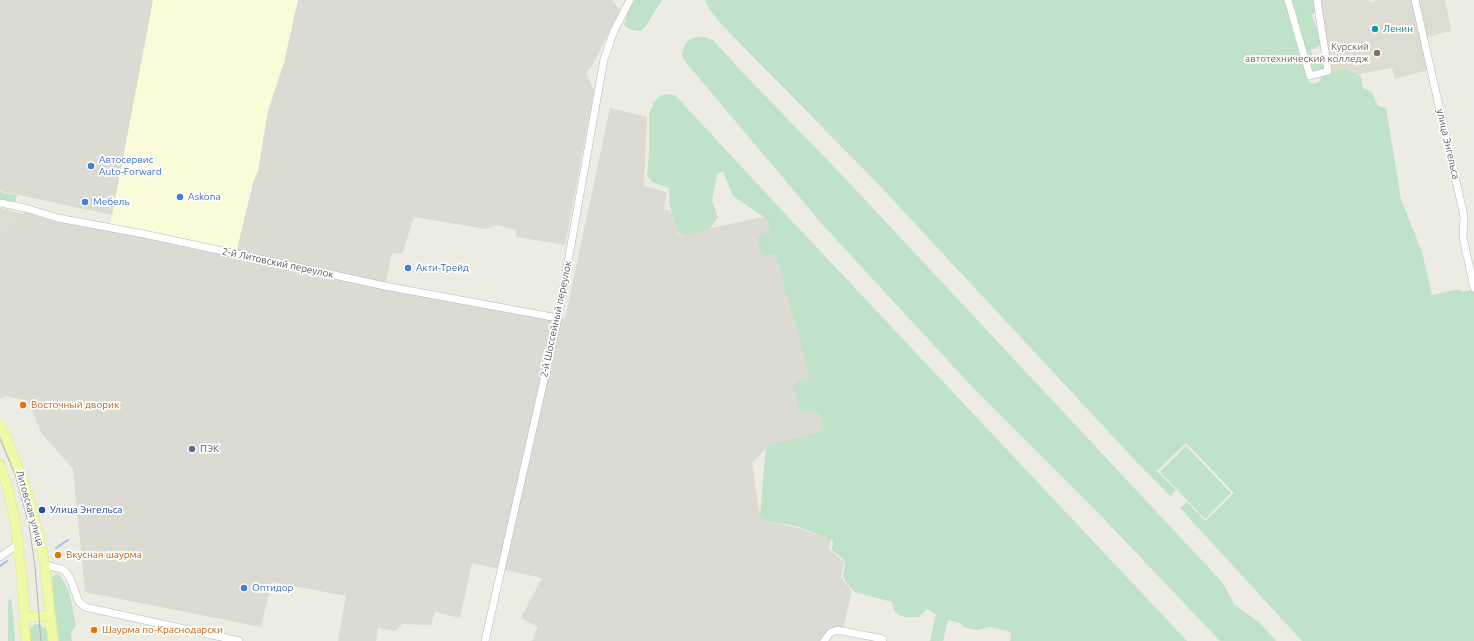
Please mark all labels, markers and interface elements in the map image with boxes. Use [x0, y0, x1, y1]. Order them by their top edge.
place label: Ленин [1383, 23, 1413, 35]
marker: Ленин [1370, 24, 1380, 34]
place label: Курский автотехнический колледж [1245, 41, 1369, 64]
marker: Курский автотехнический колледж [1372, 48, 1382, 58]
street label: улица Энгельса [1434, 108, 1462, 180]
place label: Автосервис Auto-Forward [99, 154, 161, 178]
marker: Автосервис Auto-Forward [86, 161, 96, 171]
place label: Askona [188, 191, 221, 203]
marker: Askona [175, 192, 185, 202]
place label: Мебель [93, 196, 130, 208]
marker: Мебель [80, 197, 90, 207]
street label: 2-й Литовский переулок [221, 245, 335, 281]
street label: 2-й Шоссейный переулок [538, 260, 574, 378]
place label: Акти-Трейд [416, 262, 469, 274]
marker: Акти-Трейд [403, 263, 413, 273]
place label: Восточный дворик [31, 399, 119, 411]
marker: Восточный дворик [18, 400, 28, 410]
place label: ПЭК [200, 443, 219, 455]
marker: ПЭК [187, 444, 197, 454]
street label: Литовская улица [13, 469, 47, 547]
place label: Улица Энгельса [50, 504, 122, 516]
marker: Улица Энгельса [37, 505, 47, 515]
place label: Вкусная шаурма [66, 549, 142, 561]
marker: Вкусная шаурма [53, 550, 63, 560]
place label: Оптидор [252, 582, 293, 594]
marker: Оптидор [239, 583, 249, 593]
place label: Шаурма по-Краснодарски [102, 624, 223, 636]
marker: Шаурма по-Краснодарски [89, 625, 99, 635]

